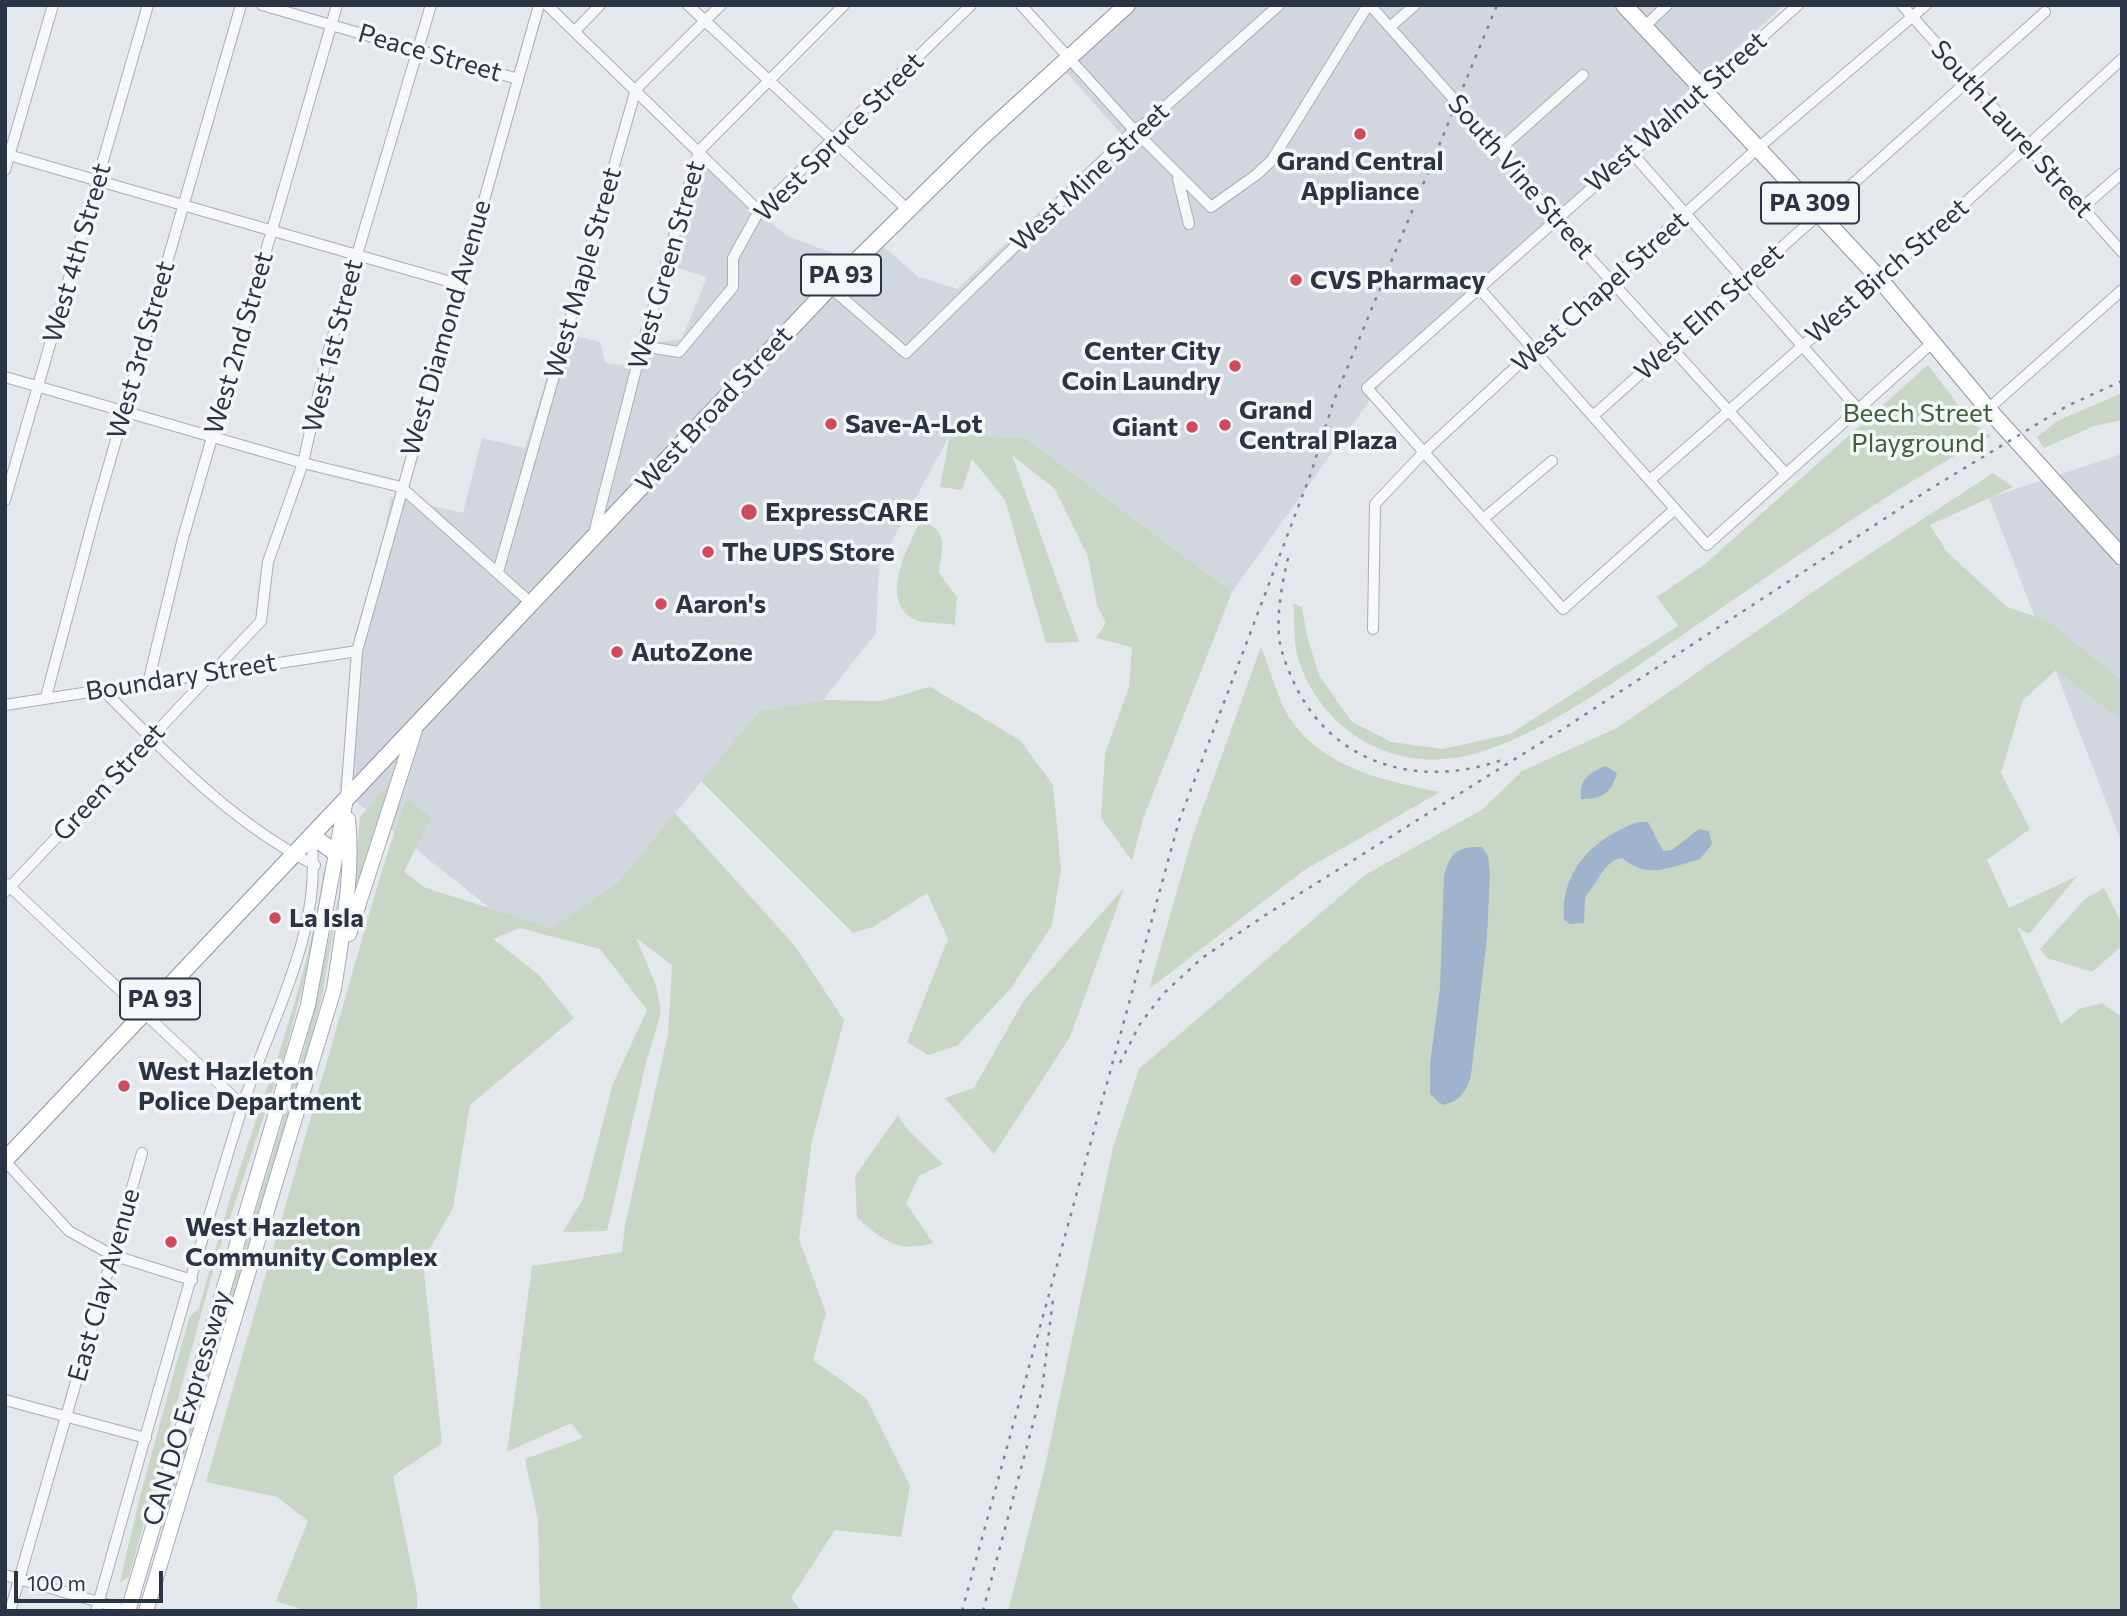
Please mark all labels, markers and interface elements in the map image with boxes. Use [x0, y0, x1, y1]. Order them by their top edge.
street label: Peace Street [354, 18, 506, 88]
street label: West Walnut Street [1579, 25, 1773, 199]
street label: South Laurel Street [1924, 34, 2100, 224]
street label: West Spruce Street [748, 46, 930, 228]
street label: South Vine Street [1441, 88, 1601, 266]
street label: West Mine Street [1005, 96, 1175, 258]
marker: Grand Central Appliance [1352, 126, 1368, 142]
place label: Grand Central Appliance [1276, 145, 1444, 206]
street label: West Green Street [622, 157, 712, 373]
street label: West 4th Street [36, 160, 118, 346]
street label: West Maple Street [538, 164, 628, 382]
road number: PA 309 [1761, 182, 1859, 224]
street label: West Birch Street [1799, 192, 1975, 350]
street label: West Diamond Avenue [394, 196, 498, 460]
street label: West Chapel Street [1505, 205, 1695, 379]
street label: West Elm Street [1628, 237, 1790, 387]
street label: West 2nd Street [198, 248, 280, 438]
road number: PA 93 [801, 254, 881, 296]
street label: West 1st Street [296, 256, 370, 436]
street label: West 3rd Street [101, 257, 181, 443]
place label: CVS Pharmacy [1310, 264, 1486, 296]
marker: CVS Pharmacy [1288, 272, 1304, 288]
street label: West Broad Street [629, 320, 799, 498]
place label: Center City Coin Laundry [1062, 335, 1221, 396]
marker: Center City Coin Laundry [1227, 358, 1243, 374]
place label: Grand Central Plaza [1239, 394, 1397, 456]
park label: Beech Street Playground [1843, 397, 1993, 458]
place label: Save-A-Lot [845, 408, 983, 440]
place label: Giant [1112, 411, 1178, 443]
marker: Save-A-Lot [823, 416, 839, 432]
marker: Grand Central Plaza [1217, 417, 1233, 433]
marker: Giant [1184, 419, 1200, 435]
place label: ExpressCARE [765, 496, 929, 528]
marker: ExpressCARE [739, 502, 759, 522]
place label: The UPS Store [722, 536, 895, 568]
marker: The UPS Store [700, 544, 716, 560]
place label: Aaron's [675, 588, 766, 620]
marker: Aaron's [653, 596, 669, 612]
place label: AutoZone [631, 636, 753, 668]
marker: AutoZone [609, 644, 625, 660]
street label: Boundary Street [83, 647, 279, 707]
street label: Green Street [47, 717, 171, 847]
place label: La Isla [289, 902, 364, 934]
marker: La Isla [267, 910, 283, 926]
road number: PA 93 [120, 979, 200, 1020]
place label: West Hazleton Police Department [138, 1055, 362, 1116]
marker: West Hazleton Police Department [116, 1078, 132, 1094]
street label: East Clay Avenue [62, 1185, 146, 1385]
place label: West Hazleton Community Complex [185, 1211, 438, 1272]
marker: West Hazleton Community Complex [163, 1234, 179, 1250]
street label: CAN DO Expressway [136, 1286, 238, 1530]
scale bar [18, 1556, 166, 1600]
text: 100 m [27, 1570, 86, 1595]

